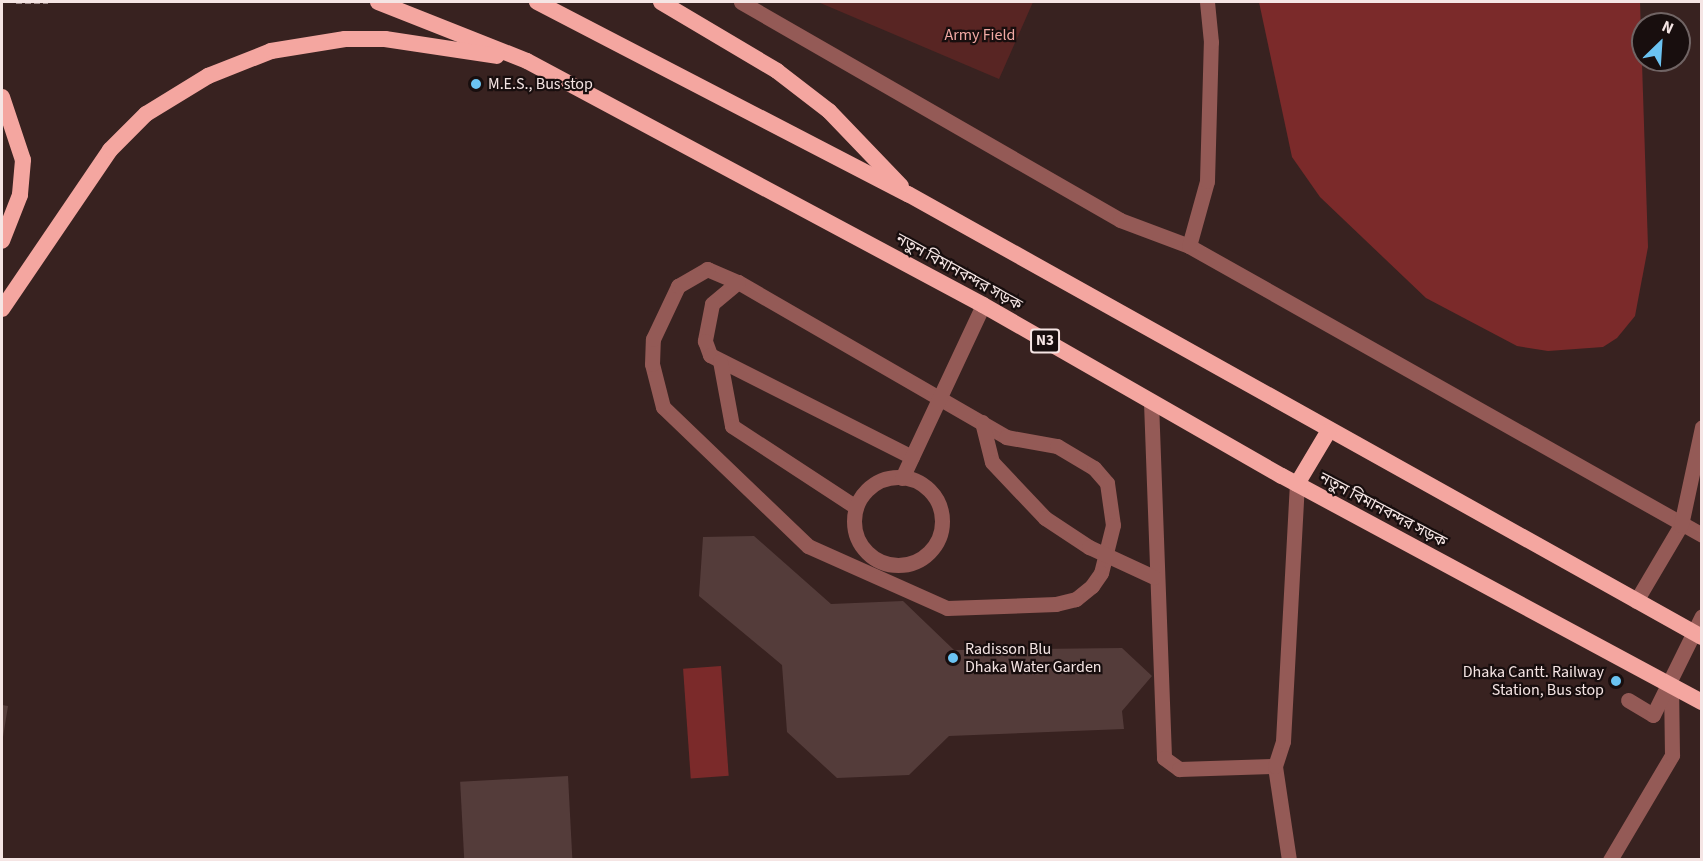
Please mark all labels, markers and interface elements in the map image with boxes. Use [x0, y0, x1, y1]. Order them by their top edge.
north arrow [1631, 12, 1691, 72]
text: N [1658, 15, 1677, 40]
park label: Army Field [945, 25, 1015, 45]
place label: M.E.S., Bus stop [488, 74, 593, 94]
marker: M.E.S., Bus stop [469, 77, 483, 91]
street label: নতুন বিমানবন্দর সড়ক [892, 229, 1026, 315]
road number: N3 [1030, 329, 1060, 353]
street label: নতুন বিমানবন্দর সড়ক [1316, 468, 1450, 552]
place label: Radisson Blu Dhaka Water Garden [965, 639, 1102, 677]
marker: Radisson Blu Dhaka Water Garden [946, 651, 960, 665]
place label: Dhaka Cantt. Railway Station, Bus stop [1463, 662, 1604, 700]
marker: Dhaka Cantt. Railway Station, Bus stop [1609, 674, 1623, 688]

